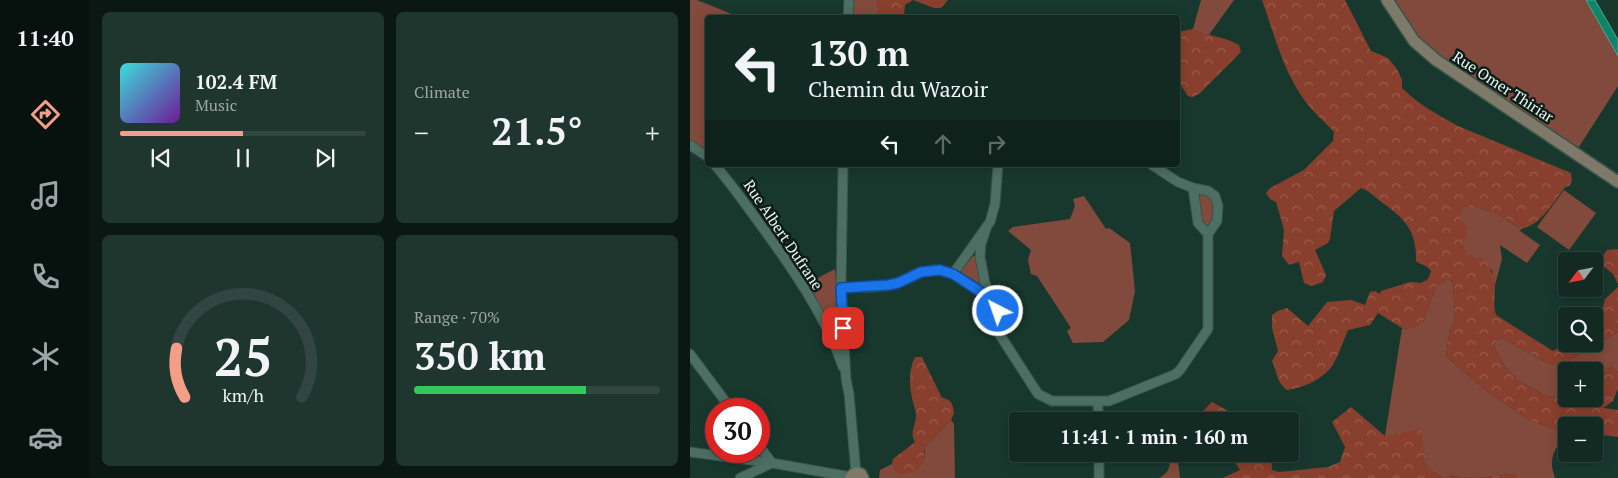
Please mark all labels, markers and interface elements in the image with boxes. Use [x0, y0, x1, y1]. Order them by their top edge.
text: 11:40 [16, 23, 74, 52]
text: 130 m [808, 30, 909, 76]
icon: left [725, 35, 790, 100]
street label: Rue Omer Thiriar [1449, 46, 1558, 126]
text: 102.4 FM [195, 69, 277, 94]
text: Chemin du Wazoir [808, 74, 988, 103]
text: Climate [414, 81, 470, 103]
text: Music [195, 94, 237, 116]
icon: directions [28, 97, 63, 132]
text: 21.5° [491, 106, 583, 156]
text: − [414, 114, 429, 151]
text: + [645, 114, 660, 151]
icon: left [876, 130, 904, 158]
icon: ahead [929, 130, 957, 158]
icon: right [982, 130, 1010, 158]
icon: previous [147, 144, 175, 172]
icon: pause [229, 144, 257, 172]
icon: next [311, 144, 339, 172]
street label: Rue Albert Dufrane [740, 176, 828, 293]
icon: music [28, 178, 63, 213]
north arrow [1558, 252, 1602, 298]
map controls [1558, 252, 1603, 462]
icon: phone [28, 259, 63, 294]
position arrow [971, 284, 1023, 336]
text: Range · 70% [414, 306, 500, 328]
pin [822, 307, 864, 349]
button: search [1558, 307, 1603, 352]
icon: arrive [829, 314, 857, 342]
text: 25 [214, 322, 272, 391]
text: 350 km [414, 331, 546, 381]
icon: climate [28, 339, 63, 374]
button: + [1558, 362, 1603, 407]
text: km/h [222, 383, 264, 407]
speed limit sign: 30 [705, 398, 770, 463]
button: − [1558, 417, 1603, 462]
icon: car [28, 420, 63, 455]
text: 11:41 · 1 min · 160 m [1060, 424, 1248, 449]

